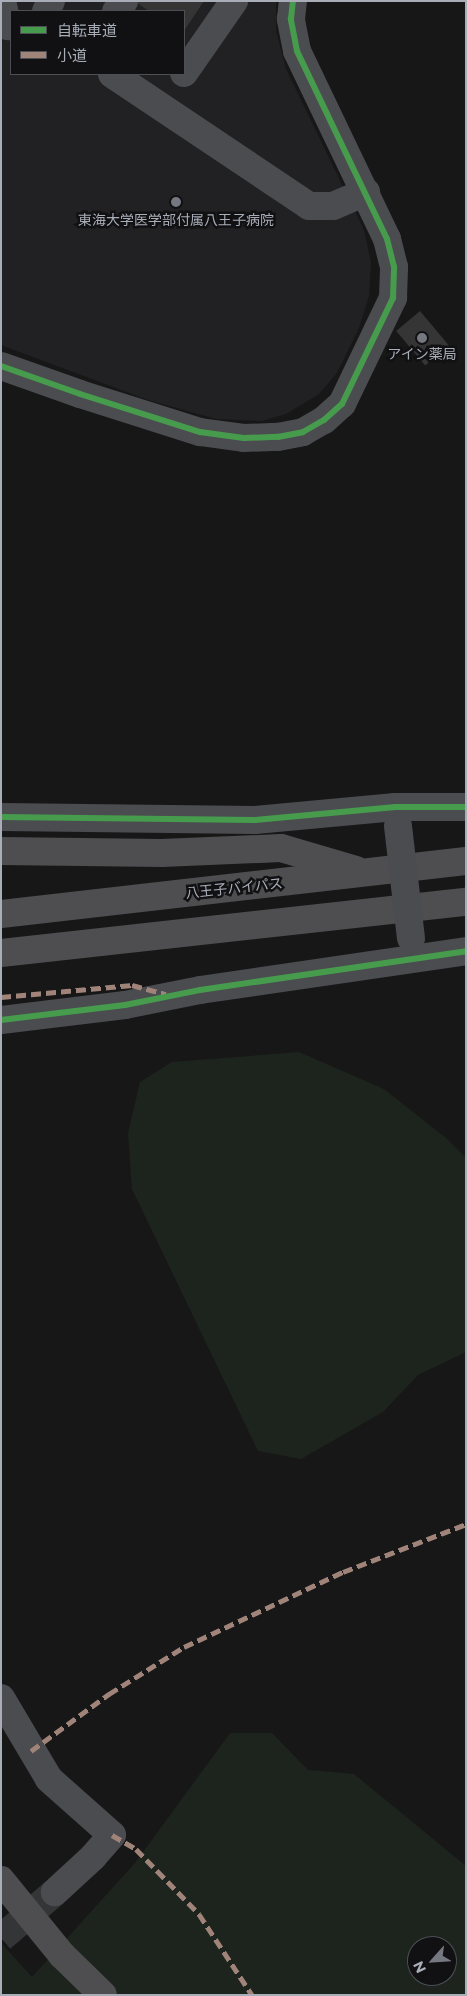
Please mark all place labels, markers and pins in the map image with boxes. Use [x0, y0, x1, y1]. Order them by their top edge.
marker: 東海大学医学部付属八王子病院 [169, 195, 183, 209]
place label: 東海大学医学部付属八王子病院 [78, 212, 274, 228]
marker: アイン薬局 [416, 332, 428, 344]
place label: アイン薬局 [387, 346, 457, 362]

